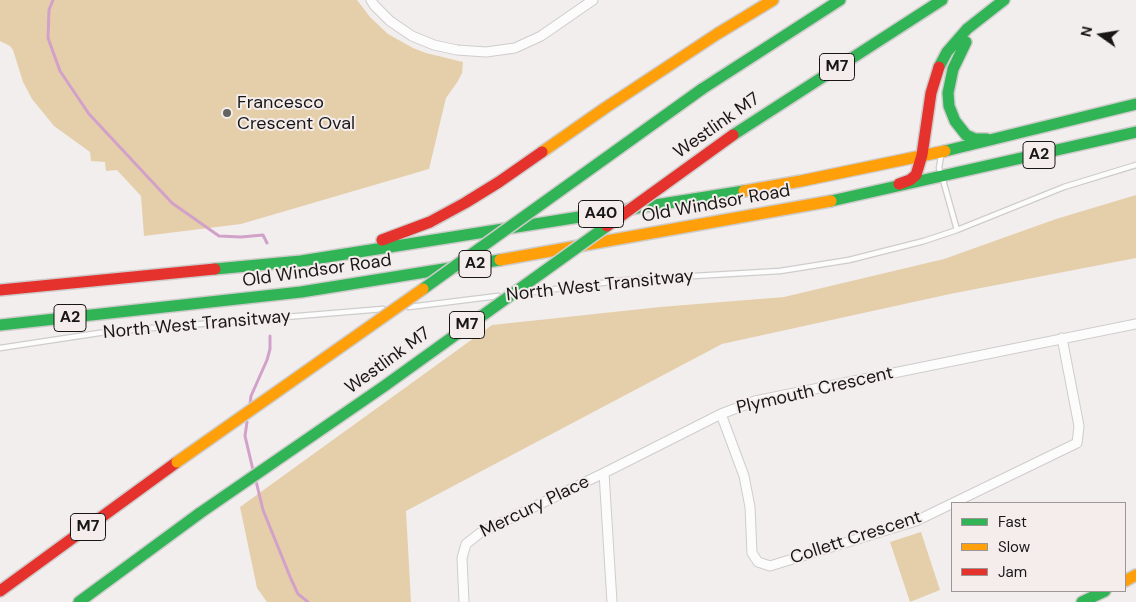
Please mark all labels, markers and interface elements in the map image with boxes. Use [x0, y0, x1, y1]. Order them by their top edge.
north arrow [1076, 10, 1126, 60]
text: N [1076, 25, 1096, 39]
road number: M7 [820, 54, 854, 80]
street label: Westlink M7 [670, 89, 764, 163]
place label: Francesco Crescent Oval [237, 92, 355, 134]
marker: Francesco Crescent Oval [221, 107, 233, 119]
road number: A2 [1023, 142, 1055, 168]
street label: Old Windsor Road [640, 180, 792, 228]
road number: A40 [578, 200, 624, 228]
street label: Old Windsor Road [241, 250, 393, 292]
road number: A2 [459, 250, 491, 278]
street label: North West Transitway [505, 265, 695, 307]
road number: A2 [54, 304, 86, 332]
street label: North West Transitway [102, 306, 292, 344]
road number: M7 [450, 312, 484, 338]
street label: Westlink M7 [341, 323, 435, 399]
street label: Plymouth Crescent [735, 362, 895, 420]
street label: Mercury Place [477, 471, 593, 543]
legend [951, 502, 1126, 592]
street label: Collett Crescent [788, 507, 924, 569]
text: Fast [998, 512, 1027, 532]
road number: M7 [70, 514, 106, 540]
text: Slow [998, 537, 1030, 557]
text: Jam [998, 562, 1027, 582]

